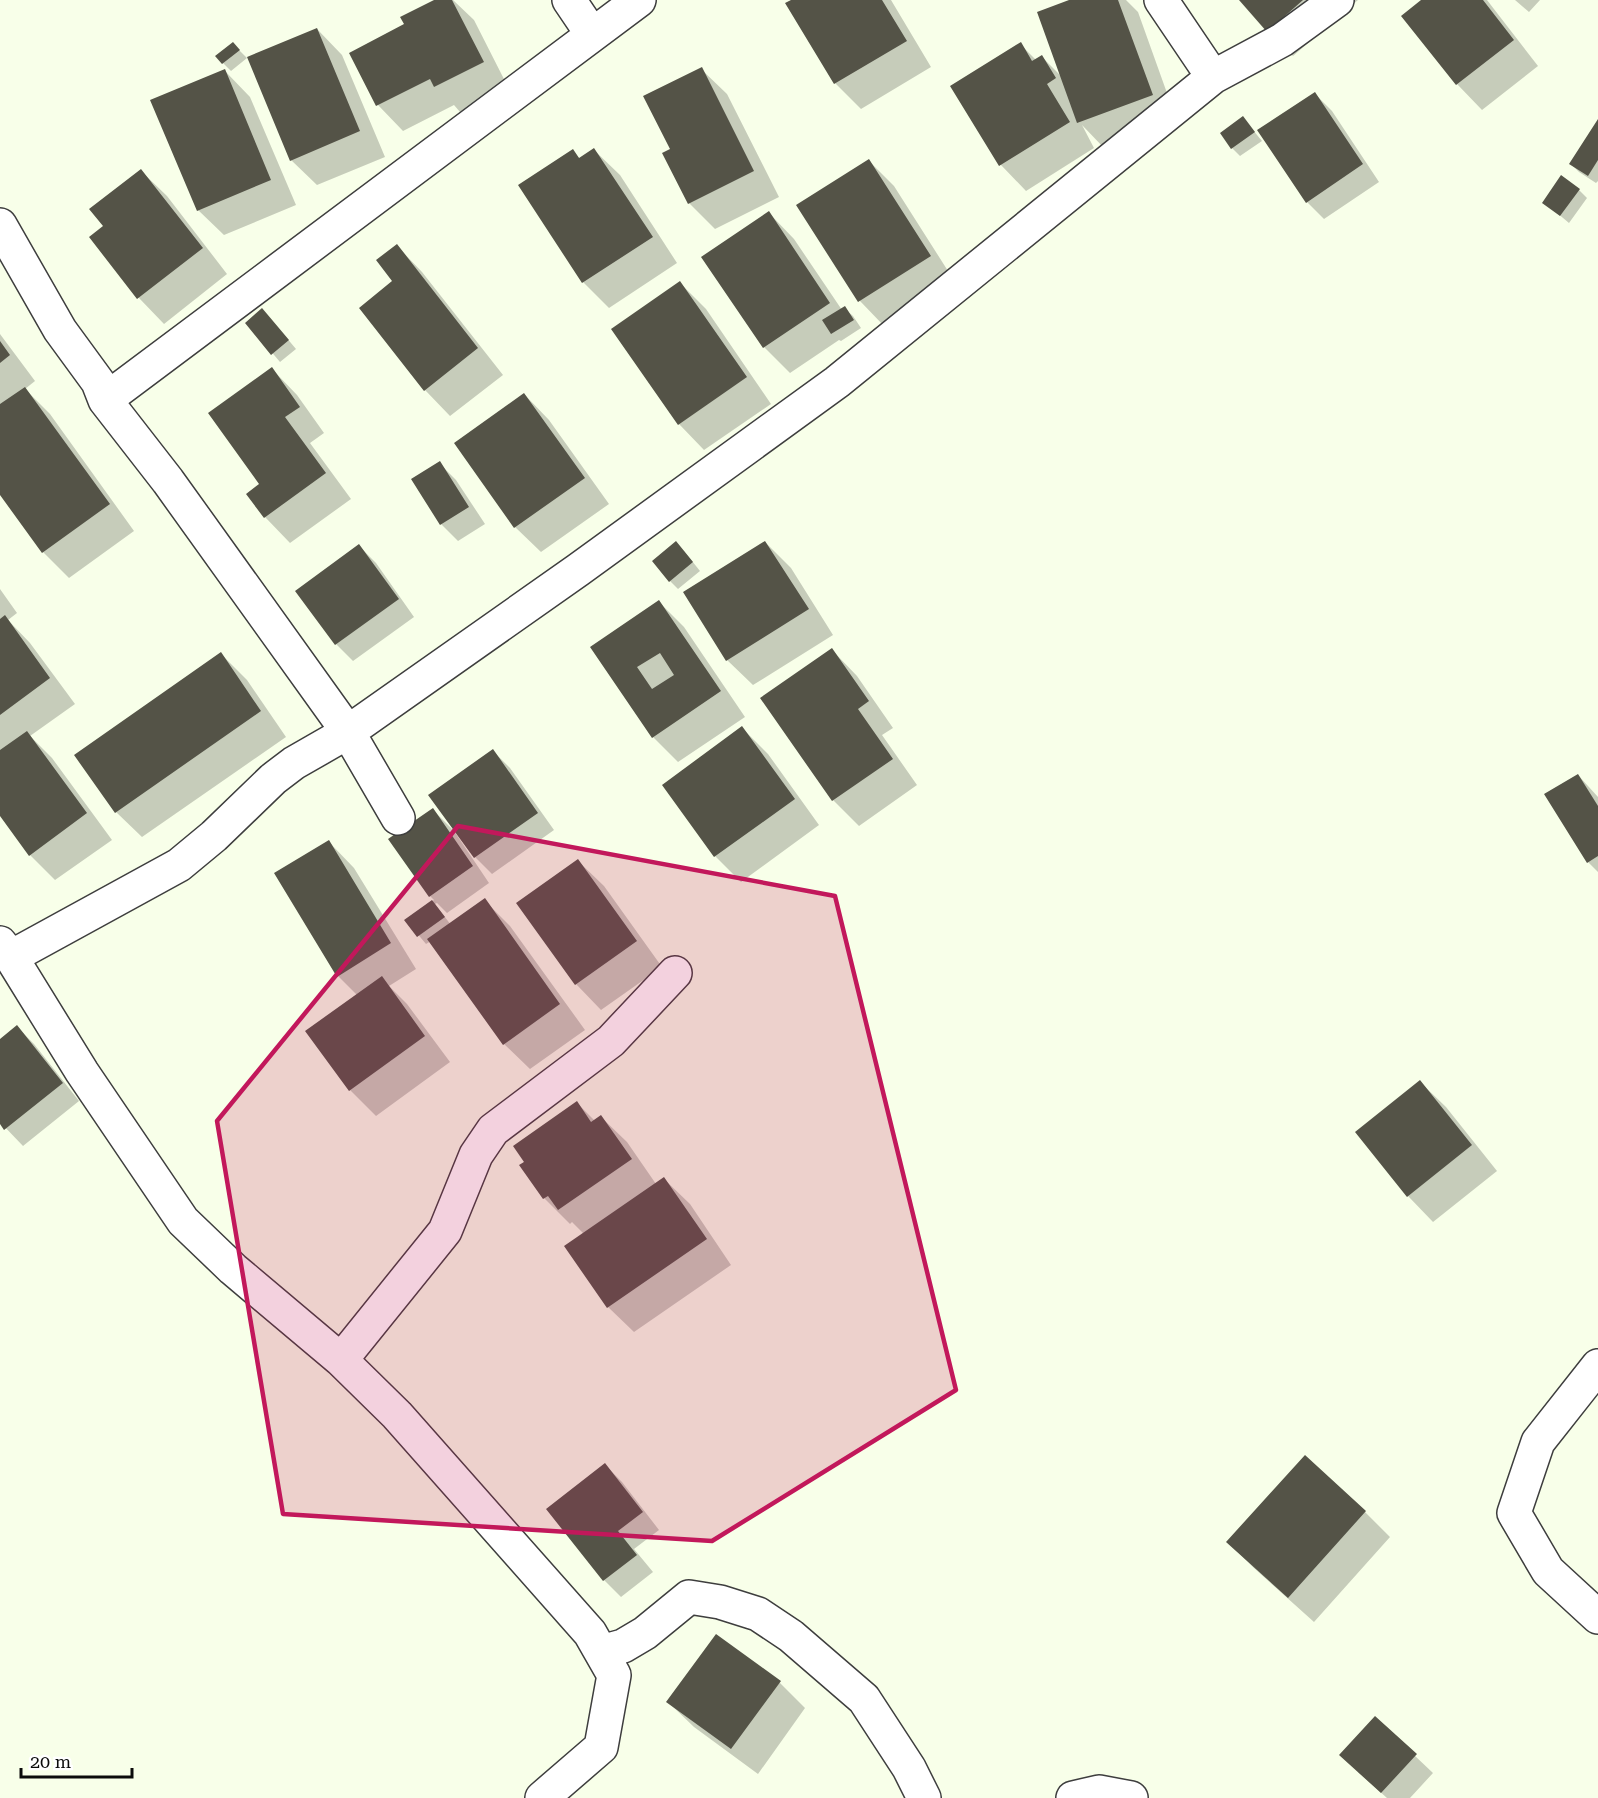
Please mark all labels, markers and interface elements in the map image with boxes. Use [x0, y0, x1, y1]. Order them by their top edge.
scale bar [21, 1741, 132, 1779]
text: 20 m [30, 1751, 71, 1772]

